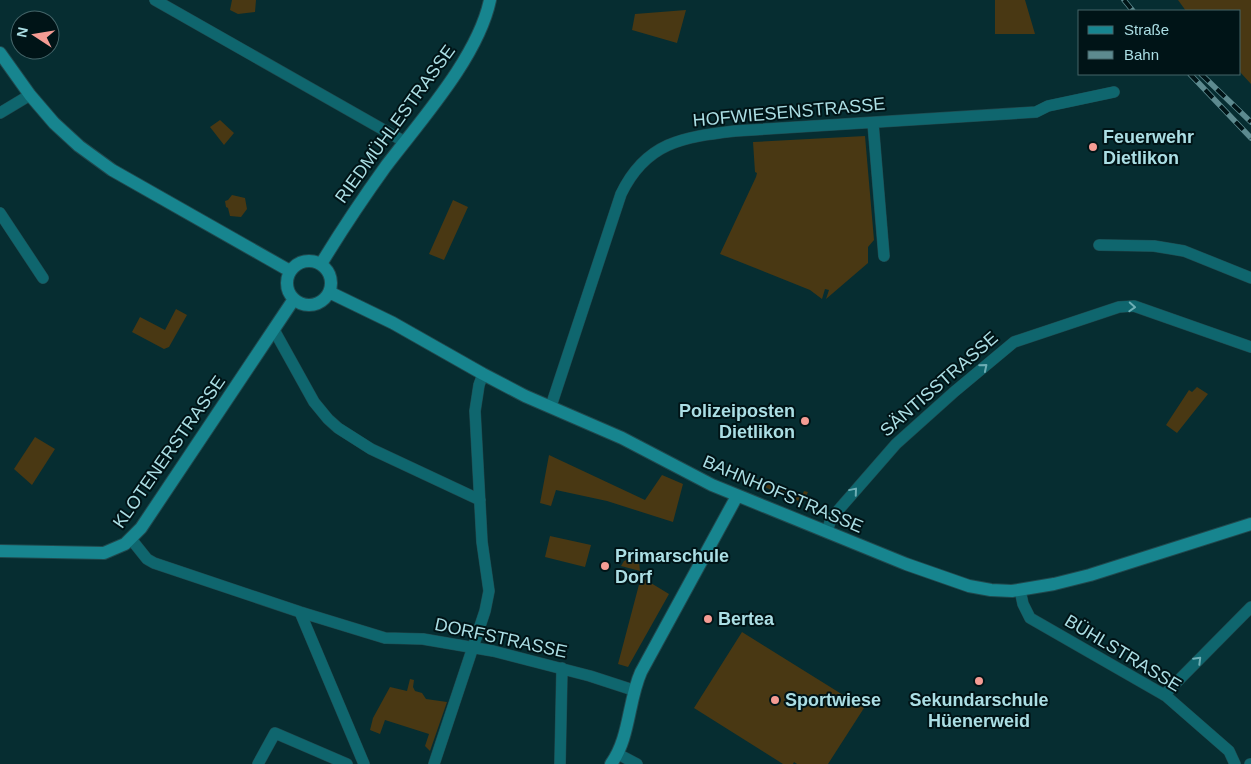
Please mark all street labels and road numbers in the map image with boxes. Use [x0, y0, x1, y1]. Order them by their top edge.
street label: RIEDMÜHLESTRASSE [331, 41, 459, 207]
street label: HOFWIESENSTRASSE [692, 94, 886, 130]
street label: SÄNTISSTRASSE [876, 328, 1002, 440]
street label: KLOTENERSTRASSE [109, 372, 229, 532]
street label: BAHNHOFSTRASSE [700, 451, 866, 537]
street label: BÜHLSTRASSE [1061, 610, 1185, 696]
street label: DORFSTRASSE [433, 614, 569, 662]

